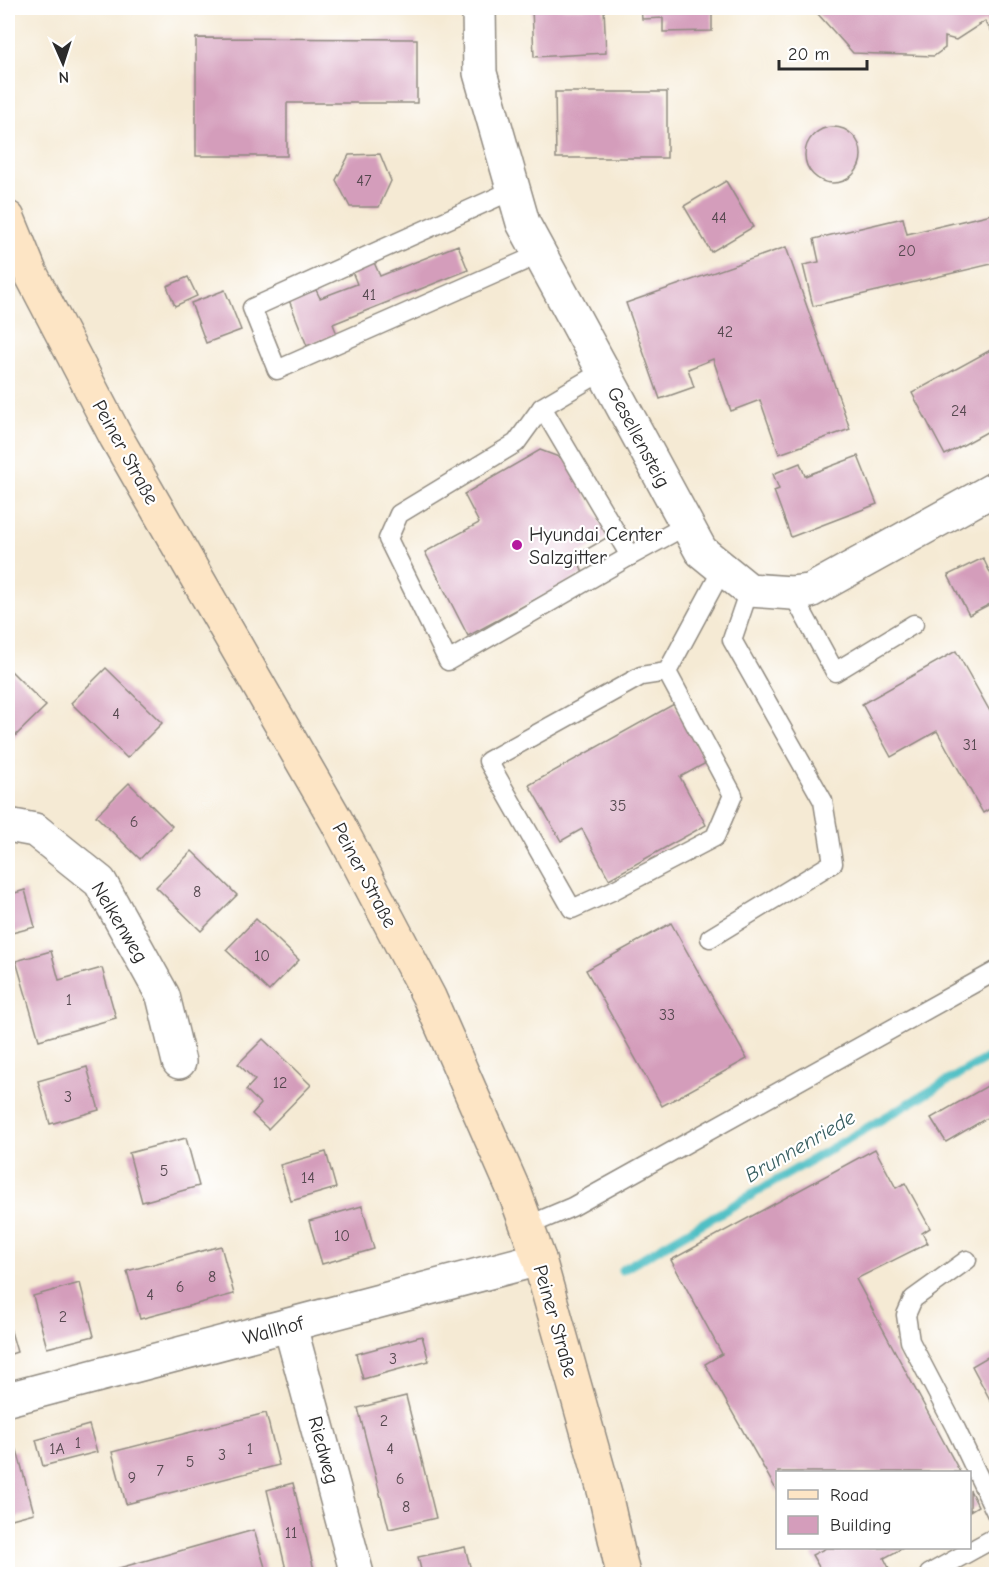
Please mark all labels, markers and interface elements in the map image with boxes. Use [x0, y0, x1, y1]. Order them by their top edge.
north arrow [33, 33, 93, 93]
scale bar [779, 33, 868, 71]
text: 20 m [788, 44, 829, 65]
text: N [58, 68, 69, 86]
house number: 47 [356, 172, 372, 190]
house number: 44 [711, 209, 727, 227]
house number: 20 [898, 242, 916, 260]
house number: 41 [362, 286, 376, 304]
house number: 42 [717, 323, 733, 341]
street label: Gesellensteig [602, 383, 675, 492]
street label: Peiner Straße [87, 396, 164, 508]
house number: 24 [951, 402, 967, 420]
place label: Hyundai Center Salzgitter [529, 523, 662, 569]
marker: Hyundai Center Salzgitter [510, 538, 524, 552]
house number: 4 [112, 705, 120, 723]
house number: 31 [963, 736, 977, 754]
house number: 35 [610, 797, 626, 815]
house number: 6 [130, 813, 138, 831]
street label: Peiner Straße [327, 819, 402, 932]
street label: Nelkenweg [87, 878, 153, 967]
house number: 8 [193, 883, 201, 901]
house number: 10 [254, 947, 270, 965]
house number: 1 [66, 991, 72, 1009]
house number: 33 [659, 1006, 675, 1024]
house number: 12 [273, 1074, 287, 1092]
house number: 3 [64, 1088, 72, 1106]
water label: Brunnenriede [741, 1105, 860, 1187]
house number: 5 [160, 1162, 168, 1180]
house number: 14 [301, 1169, 315, 1187]
house number: 10 [334, 1227, 350, 1245]
street label: Peiner Straße [529, 1262, 583, 1380]
house number: 8 [208, 1268, 216, 1286]
house number: 6 [176, 1278, 184, 1296]
house number: 4 [146, 1286, 154, 1304]
house number: 2 [59, 1308, 67, 1326]
street label: Wallhof [240, 1311, 307, 1350]
house number: 3 [389, 1350, 397, 1368]
house number: 2 [380, 1412, 388, 1430]
street label: Riedweg [303, 1414, 344, 1487]
house number: 1 [75, 1434, 81, 1452]
house number: 1A [49, 1440, 65, 1458]
house number: 1 [247, 1440, 253, 1458]
house number: 4 [386, 1440, 394, 1458]
house number: 3 [218, 1446, 226, 1464]
house number: 5 [186, 1453, 194, 1471]
house number: 7 [156, 1462, 164, 1480]
house number: 9 [128, 1469, 136, 1487]
house number: 6 [396, 1470, 404, 1488]
legend [776, 1471, 971, 1549]
text: Road [830, 1485, 869, 1506]
house number: 8 [402, 1498, 410, 1516]
text: Building [830, 1515, 892, 1536]
house number: 11 [285, 1524, 297, 1542]

